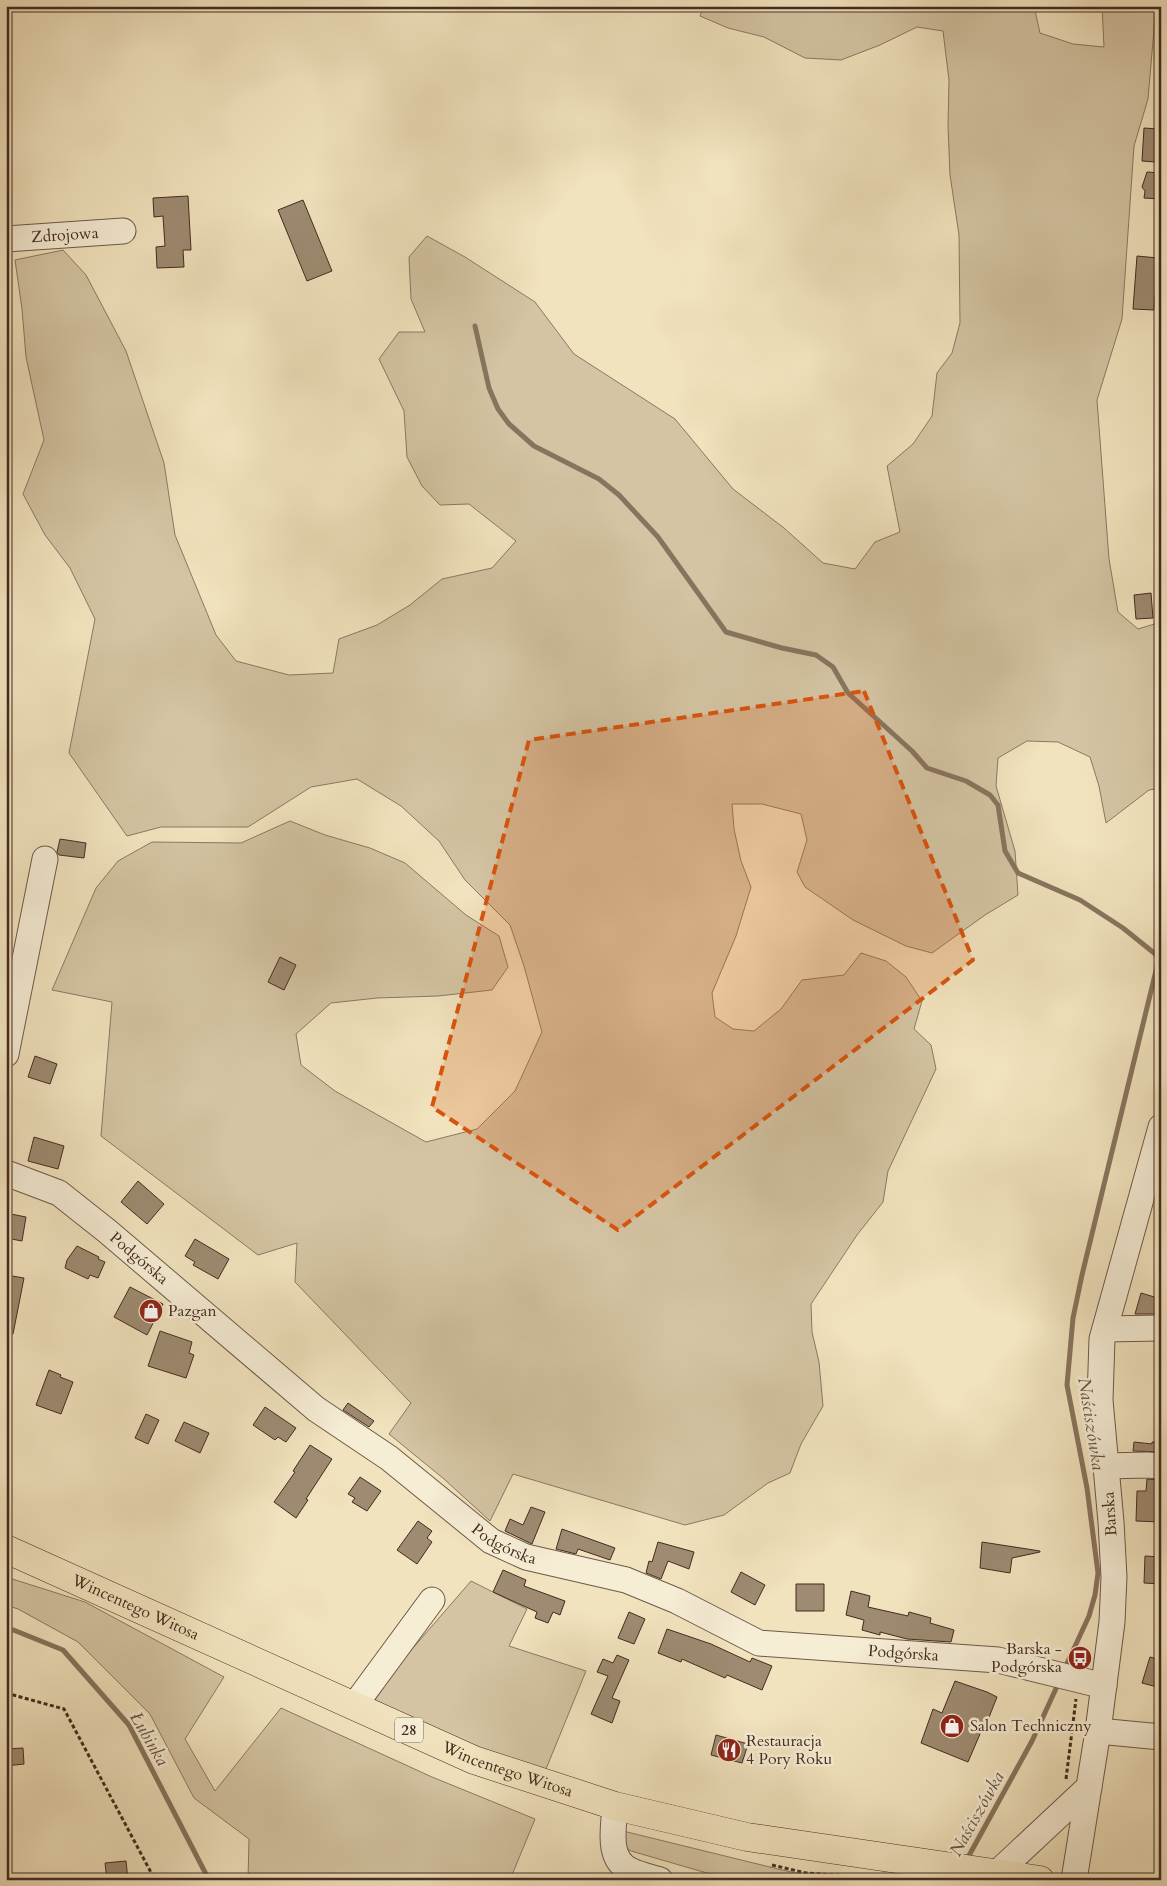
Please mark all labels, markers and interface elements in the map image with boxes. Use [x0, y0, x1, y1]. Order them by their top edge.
street label: Zdrojowa [31, 222, 99, 248]
street label: Podgórska [105, 1227, 173, 1290]
shop icon: Pazgan [138, 1298, 164, 1324]
place label: Pazgan [168, 1300, 217, 1322]
water label: Naściszówka [1071, 1376, 1111, 1472]
street label: Barska [1097, 1491, 1123, 1537]
street label: Podgórska [467, 1518, 538, 1570]
street label: Wincentego Witosa [67, 1569, 203, 1646]
place label: Barska - Podgórska [991, 1638, 1062, 1678]
street label: Podgórska [867, 1640, 940, 1667]
bus stop icon: Barska - Podgórska [1067, 1645, 1093, 1671]
water label: Łubinka [123, 1707, 175, 1771]
shop icon: Salon Techniczny [939, 1713, 965, 1739]
place label: Salon Techniczny [970, 1715, 1092, 1737]
road number: 28 [395, 1718, 423, 1742]
place label: Restauracja 4 Pory Roku [746, 1730, 832, 1770]
street label: Wincentego Witosa [438, 1736, 576, 1803]
restaurant icon: Restauracja 4 Pory Roku [716, 1737, 742, 1763]
water label: Naściszówka [943, 1767, 1011, 1861]

